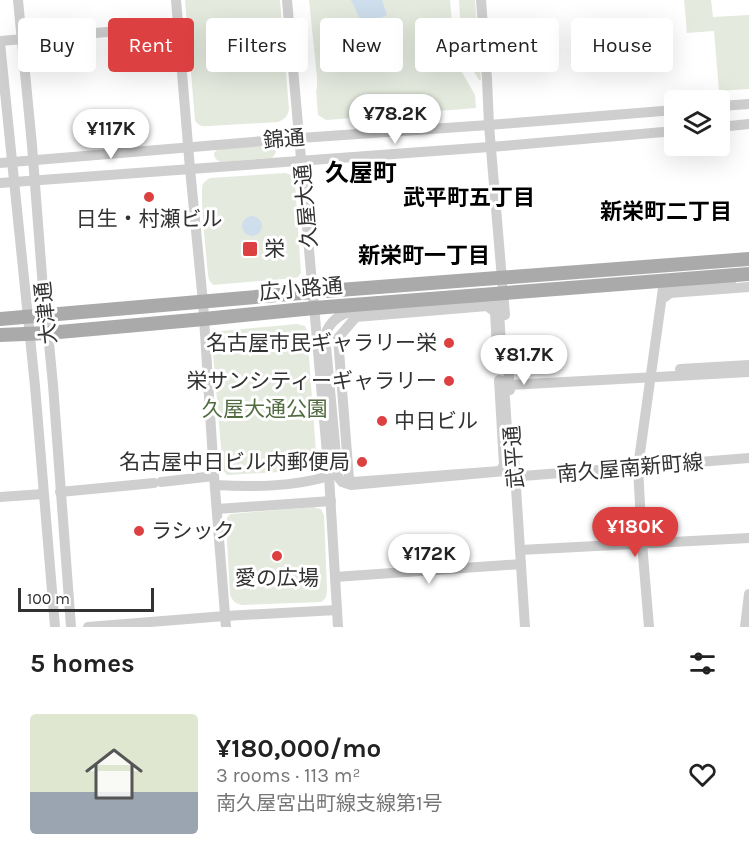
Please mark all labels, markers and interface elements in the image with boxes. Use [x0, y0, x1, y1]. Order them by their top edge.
chip: Buy [18, 18, 96, 72]
chip: Rent [108, 18, 194, 72]
chip: Filters [206, 18, 308, 72]
chip: New [320, 18, 403, 72]
chip: Apartment [415, 18, 559, 72]
chip: House [571, 18, 673, 72]
map controls [664, 90, 730, 156]
button: layers [664, 90, 730, 156]
pin: ¥78.2K [346, 94, 444, 145]
text: ¥78.2K [363, 102, 427, 125]
pin: ¥117K [69, 109, 153, 160]
text: ¥117K [86, 117, 136, 140]
street label: 錦通 [262, 125, 306, 153]
district label: 久屋町 [325, 159, 397, 187]
street label: 久屋大通 [290, 163, 322, 249]
district label: 武平町五丁目 [403, 185, 535, 211]
marker: 日生・村瀬ビル [142, 190, 156, 204]
district label: 新栄町二丁目 [600, 199, 732, 225]
place label: 日生・村瀬ビル [76, 207, 223, 231]
place label: 栄 [264, 237, 285, 261]
marker: 栄 [241, 240, 259, 258]
district label: 新栄町一丁目 [358, 243, 490, 269]
street label: 広小路通 [258, 273, 344, 305]
street label: 大津通 [31, 280, 61, 346]
place label: 名古屋市民ギャラリー栄 [206, 331, 437, 355]
pin: ¥81.7K [475, 335, 573, 386]
marker: 名古屋市民ギャラリー栄 [442, 336, 456, 350]
text: ¥81.7K [494, 343, 554, 366]
place label: 栄サンシティーギャラリー [186, 369, 437, 393]
marker: 栄サンシティーギャラリー [442, 374, 456, 388]
park label: 久屋大通公園 [202, 397, 328, 421]
place label: 中日ビル [394, 409, 478, 433]
marker: 中日ビル [375, 414, 389, 428]
street label: 武平通 [500, 425, 528, 489]
place label: 名古屋中日ビル内郵便局 [119, 450, 350, 474]
street label: 南久屋南新町線 [556, 450, 704, 486]
marker: 名古屋中日ビル内郵便局 [355, 455, 369, 469]
pin: ¥180K [593, 507, 677, 558]
text: ¥180K [606, 515, 664, 538]
place label: ラシック [151, 519, 235, 543]
marker: ラシック [132, 524, 146, 538]
pin: ¥172K [387, 534, 471, 585]
text: ¥172K [402, 542, 456, 565]
marker: 愛の広場 [270, 549, 284, 563]
place label: 愛の広場 [235, 566, 319, 590]
scale bar [18, 585, 154, 612]
text: 100 m [27, 589, 70, 608]
icon: filters [686, 647, 719, 680]
text: 5 homes [30, 648, 135, 679]
text: ¥180,000/mo [216, 733, 381, 764]
icon: home [78, 738, 150, 810]
icon: heart [686, 758, 719, 791]
text: 3 rooms · 113 m² [216, 764, 360, 787]
text: 南久屋宮出町線支線第1号 [216, 792, 443, 815]

